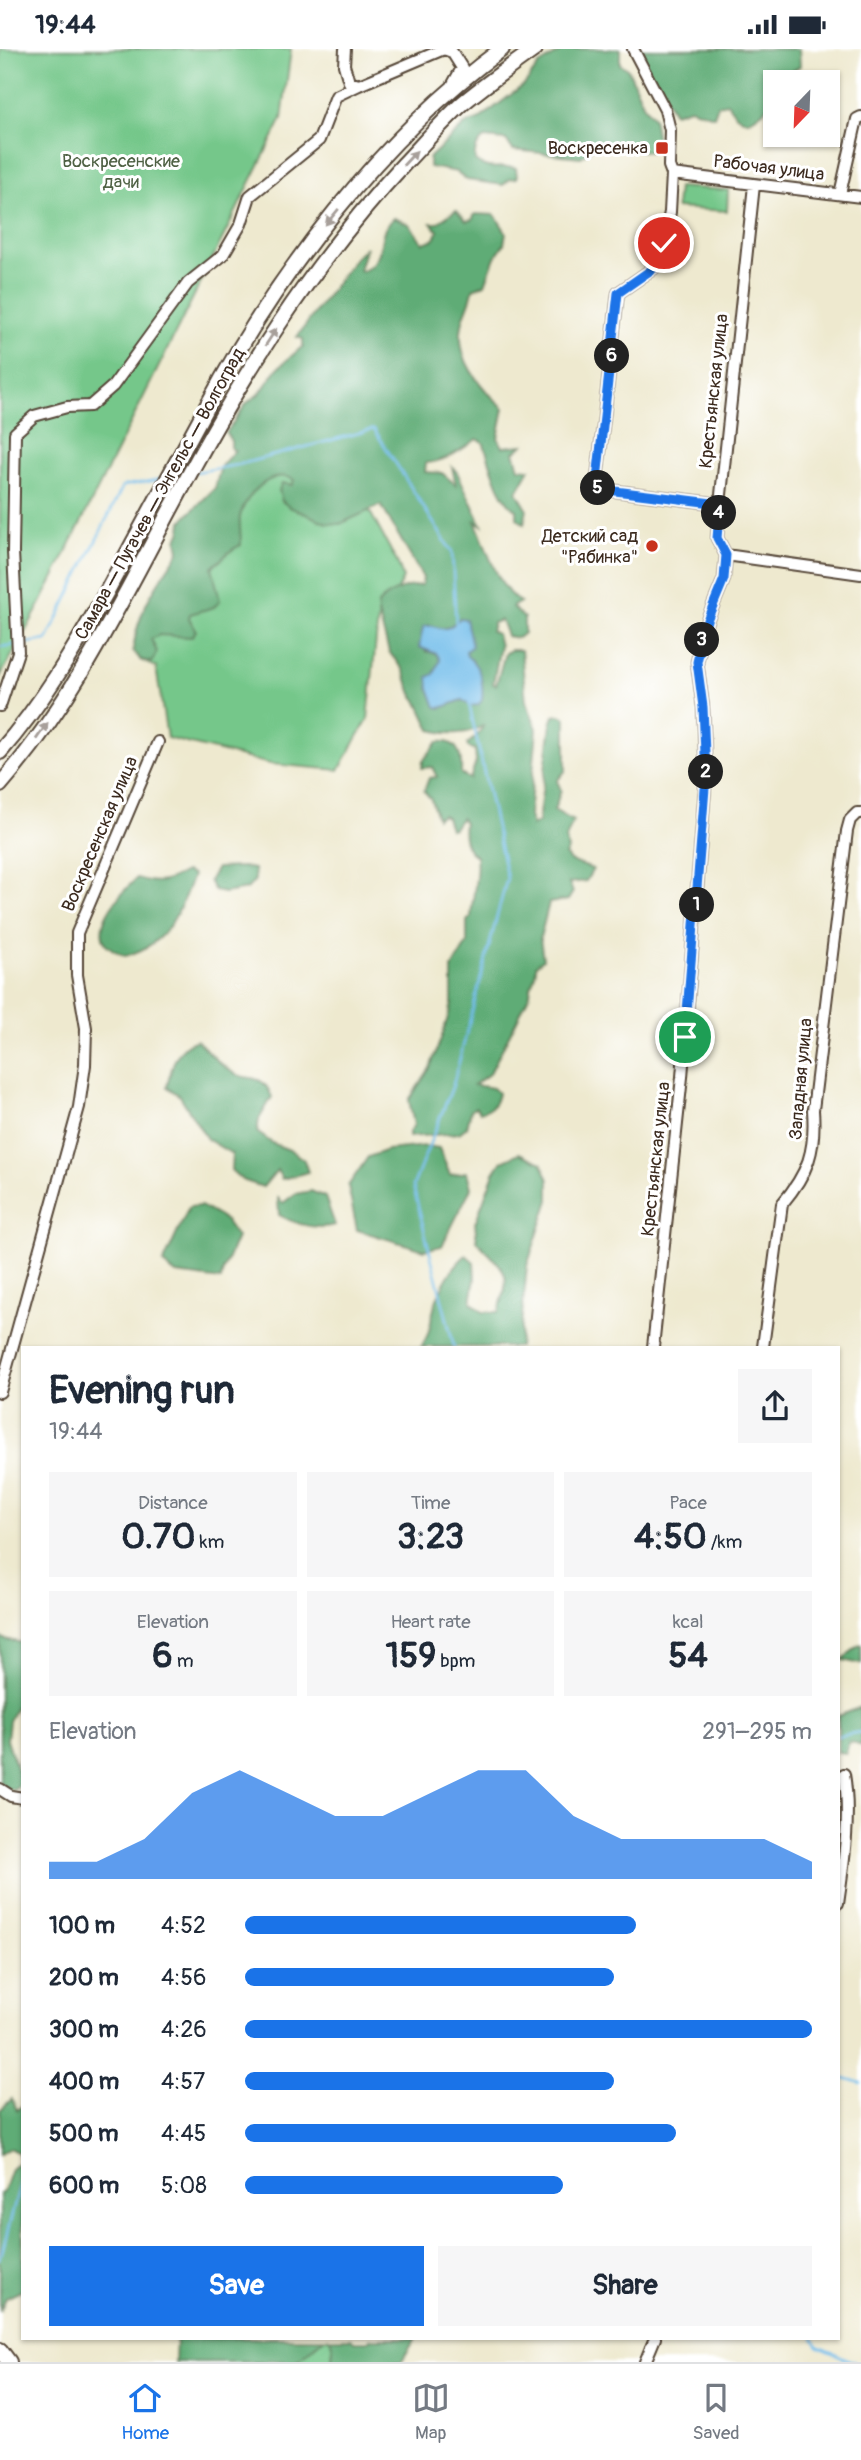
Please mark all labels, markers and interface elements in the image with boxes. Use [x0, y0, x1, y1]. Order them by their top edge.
text: 19:44 [35, 9, 96, 41]
north arrow [763, 70, 840, 147]
map controls [763, 70, 840, 147]
place label: Воскресенка [548, 137, 648, 160]
marker: Воскресенка [654, 140, 670, 156]
park label: Воскресенские дачи [62, 150, 180, 194]
one-way arrow [402, 150, 418, 167]
street label: Рабочая улица [712, 150, 826, 186]
one-way arrow [325, 208, 340, 225]
pin [634, 213, 694, 273]
icon: check [645, 224, 683, 262]
street label: Крестьянская улица [694, 313, 734, 469]
one-way arrow [264, 327, 277, 347]
pin: 6 [594, 339, 630, 373]
text: 6 [606, 343, 617, 367]
street label: Самара — Пугачев — Энгельс — Волгоград [70, 344, 250, 644]
pin: 5 [580, 471, 616, 506]
text: 5 [592, 475, 603, 499]
pin: 4 [702, 496, 736, 531]
text: 4 [713, 500, 724, 524]
place label: Детский сад "Рябинка" [541, 525, 638, 569]
marker: Детский сад "Рябинка" [644, 538, 660, 554]
pin: 3 [684, 623, 720, 657]
text: 3 [696, 627, 707, 651]
one-way arrow [35, 722, 48, 741]
street label: Воскресенская улица [57, 753, 143, 915]
pin: 2 [688, 755, 724, 789]
text: 2 [700, 759, 711, 783]
pin: 1 [680, 887, 714, 923]
text: 1 [693, 892, 700, 916]
pin [655, 1007, 715, 1067]
street label: Западная улица [784, 1017, 818, 1141]
icon: arrive [666, 1018, 704, 1056]
street label: Крестьянская улица [636, 1081, 676, 1237]
text: Evening run [49, 1367, 235, 1415]
button: share [738, 1369, 812, 1443]
text: 19:44 [49, 1417, 103, 1446]
text: Distance [138, 1491, 208, 1515]
text: Time [411, 1491, 450, 1515]
text: Pace [669, 1491, 707, 1515]
text: 0.70 [121, 1515, 195, 1559]
text: 3:23 [397, 1515, 464, 1559]
text: 4:50 [634, 1515, 707, 1559]
text: km [195, 1530, 224, 1554]
text: /km [707, 1530, 742, 1554]
text: Elevation [137, 1610, 209, 1634]
text: Heart rate [390, 1610, 471, 1634]
text: kcal [673, 1610, 704, 1634]
text: 6 [152, 1634, 173, 1678]
text: 159 [386, 1634, 436, 1678]
text: 54 [669, 1634, 708, 1678]
text: m [173, 1649, 194, 1673]
text: bpm [436, 1649, 475, 1673]
text: Elevation [49, 1717, 137, 1746]
text: 291–295 m [702, 1717, 812, 1746]
text: 100 m [49, 1911, 115, 1940]
text: 4:52 [161, 1911, 206, 1940]
text: 200 m [49, 1963, 119, 1992]
text: 4:56 [161, 1963, 206, 1992]
text: 300 m [49, 2015, 119, 2044]
text: 4:26 [161, 2015, 207, 2044]
text: 400 m [49, 2067, 119, 2096]
text: 4:57 [161, 2067, 205, 2096]
text: 500 m [49, 2119, 118, 2148]
text: 4:45 [161, 2119, 206, 2148]
text: 600 m [49, 2171, 119, 2200]
text: 5:08 [161, 2171, 207, 2200]
button: Save [49, 2246, 424, 2326]
button: Share [438, 2246, 812, 2326]
tab: Home [121, 2379, 169, 2445]
tab: Map [412, 2379, 450, 2445]
tab: Saved [693, 2379, 740, 2445]

